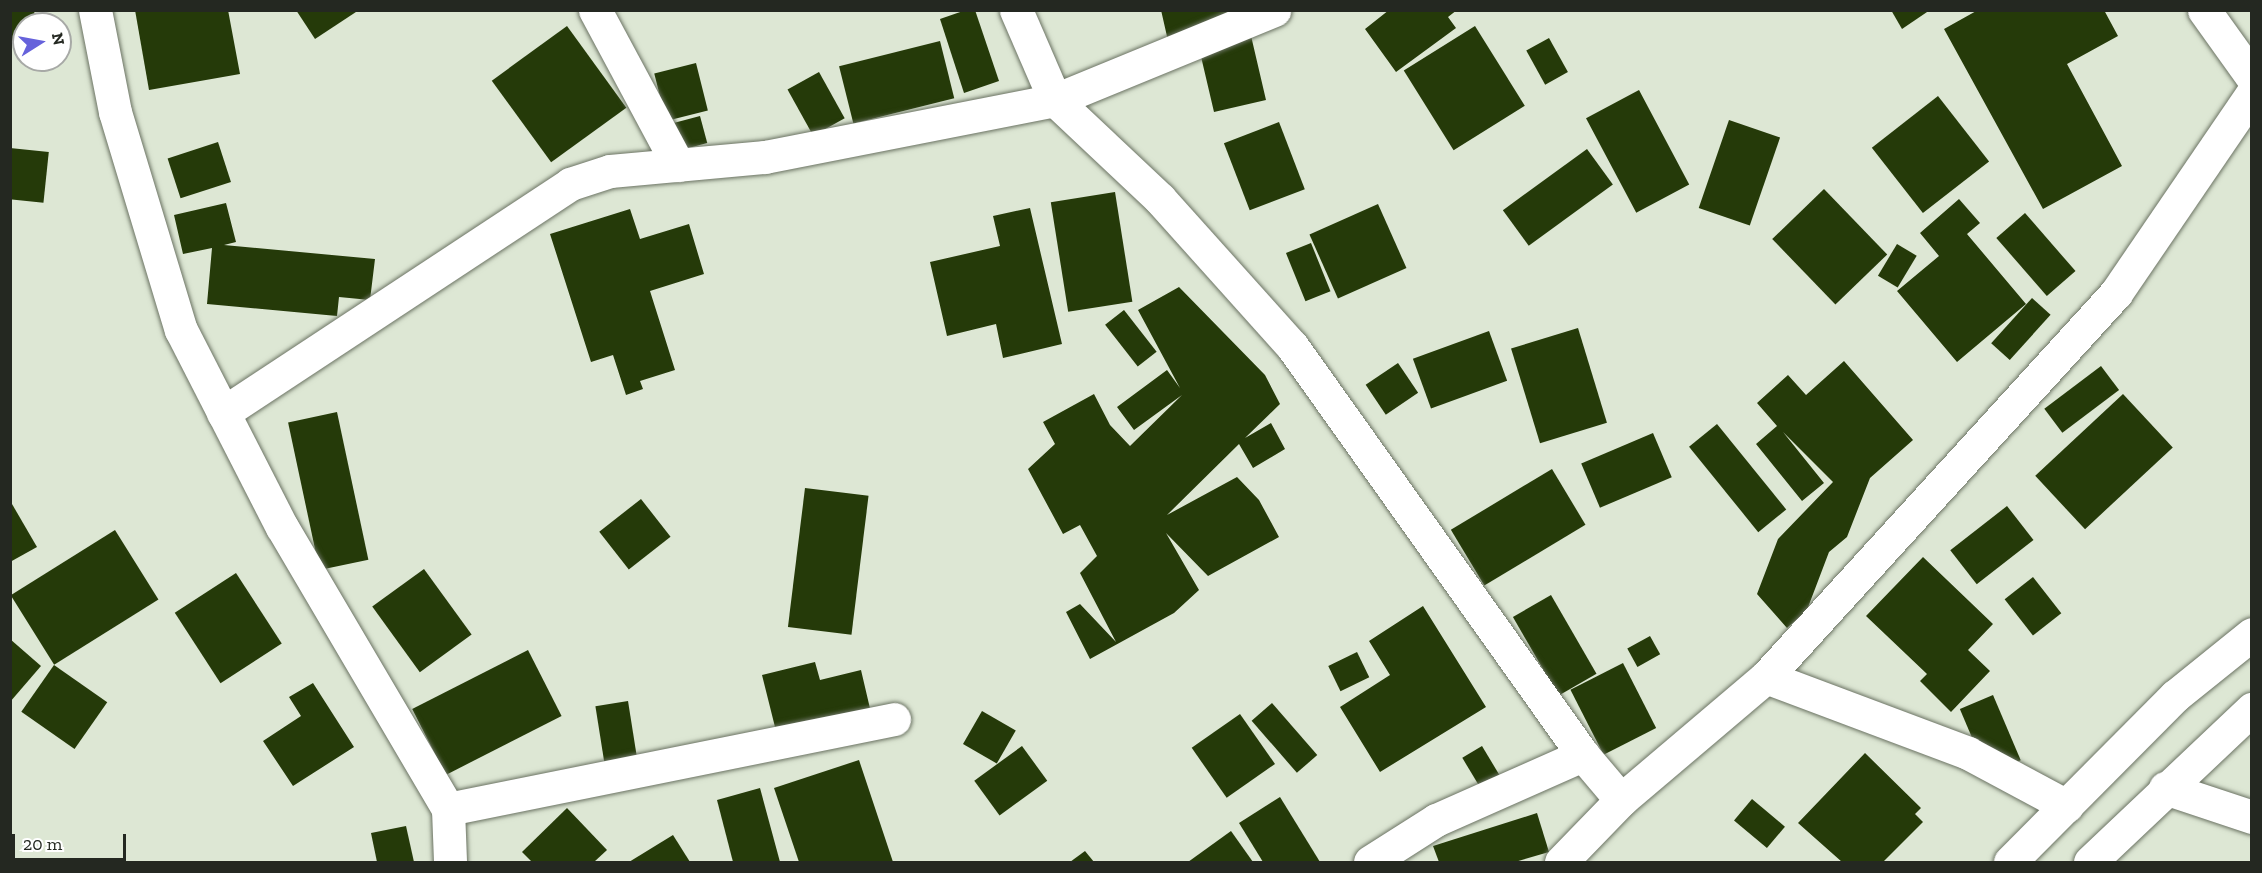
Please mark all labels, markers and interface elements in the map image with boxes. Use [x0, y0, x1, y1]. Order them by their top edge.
north arrow [12, 12, 72, 72]
text: N [48, 31, 69, 47]
scale bar [15, 822, 129, 860]
text: 20 m [23, 833, 62, 855]

